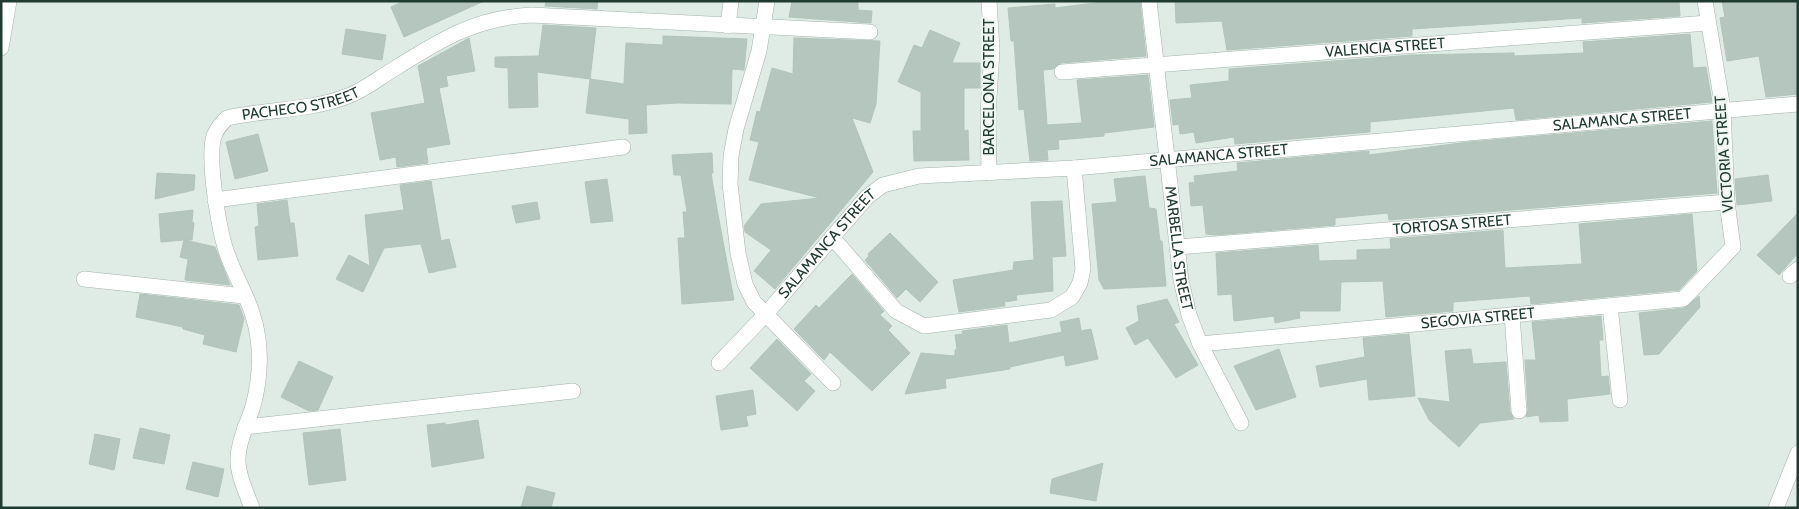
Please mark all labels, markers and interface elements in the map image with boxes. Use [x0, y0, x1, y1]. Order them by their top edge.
street label: BARCELONA STREET [980, 18, 998, 156]
street label: VALENCIA STREET [1324, 34, 1446, 61]
street label: PACHECO STREET [241, 83, 362, 124]
street label: VICTORIA STREET [1711, 95, 1737, 213]
street label: SALAMANCA STREET [1552, 104, 1692, 135]
street label: SALAMANCA STREET [1149, 140, 1289, 170]
street label: SALAMANCA STREET [775, 185, 879, 302]
street label: MARBELLA STREET [1161, 185, 1197, 312]
street label: TORTOSA STREET [1392, 211, 1512, 238]
street label: SEGOVIA STREET [1420, 304, 1536, 332]

